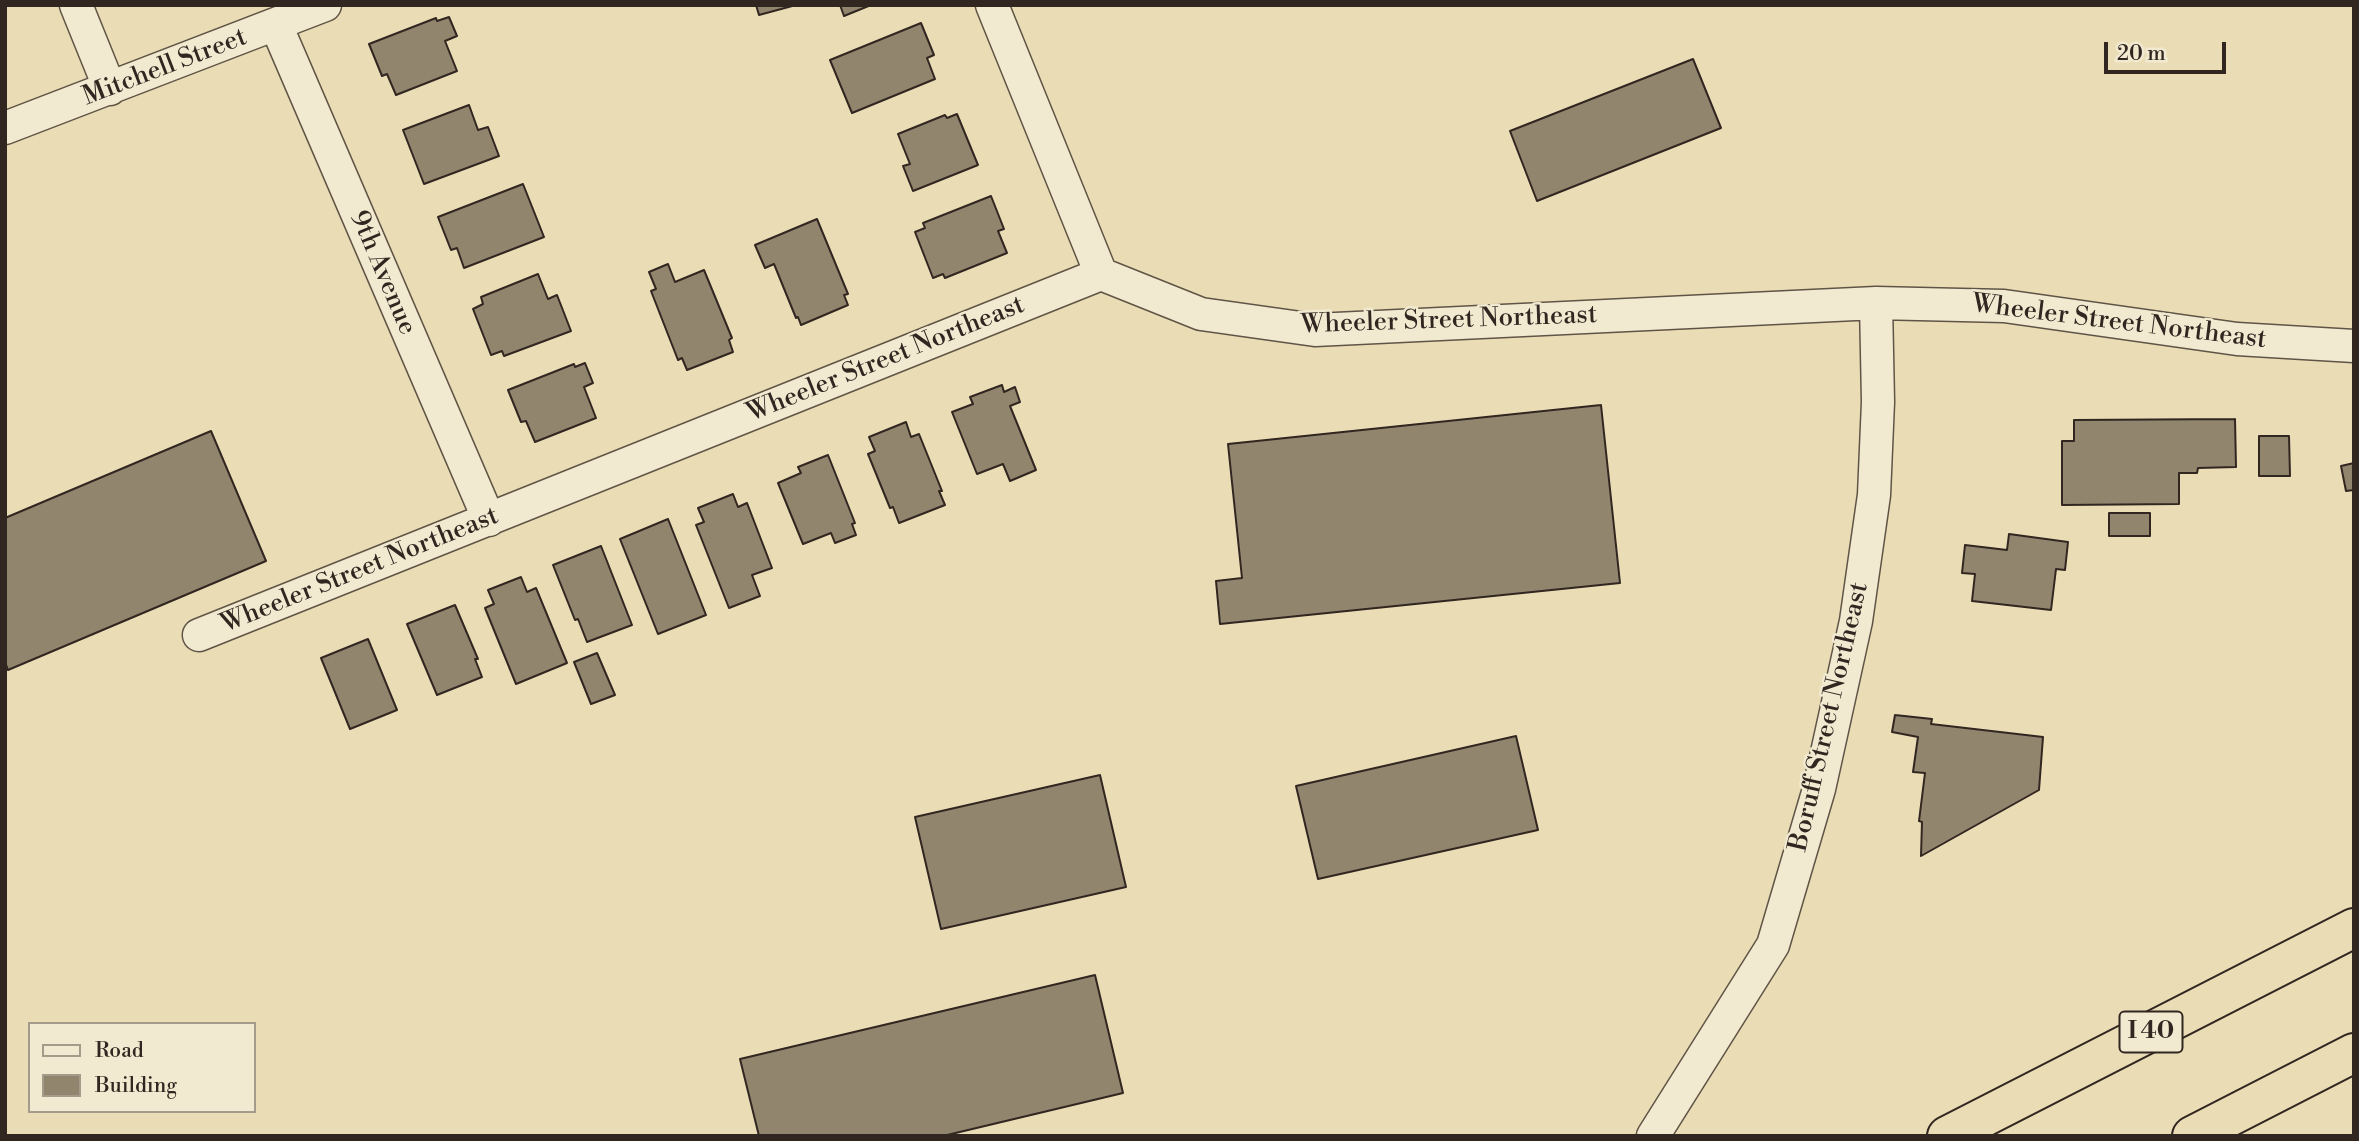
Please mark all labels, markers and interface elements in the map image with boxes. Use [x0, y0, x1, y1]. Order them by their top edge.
street label: Mitchell Street [79, 22, 251, 114]
scale bar [2107, 28, 2230, 72]
text: 20 m [2117, 41, 2166, 67]
street label: 9th Avenue [342, 206, 422, 340]
street label: Wheeler Street Northeast [1970, 289, 2268, 357]
street label: Wheeler Street Northeast [743, 290, 1029, 430]
street label: Wheeler Street Northeast [1300, 300, 1598, 342]
street label: Wheeler Street Northeast [217, 501, 503, 641]
street label: Boruff Street Northeast [1784, 579, 1876, 855]
road number: I 40 [2120, 1012, 2182, 1052]
legend [28, 1022, 256, 1113]
text: Road [95, 1038, 144, 1064]
text: Building [95, 1073, 177, 1099]

